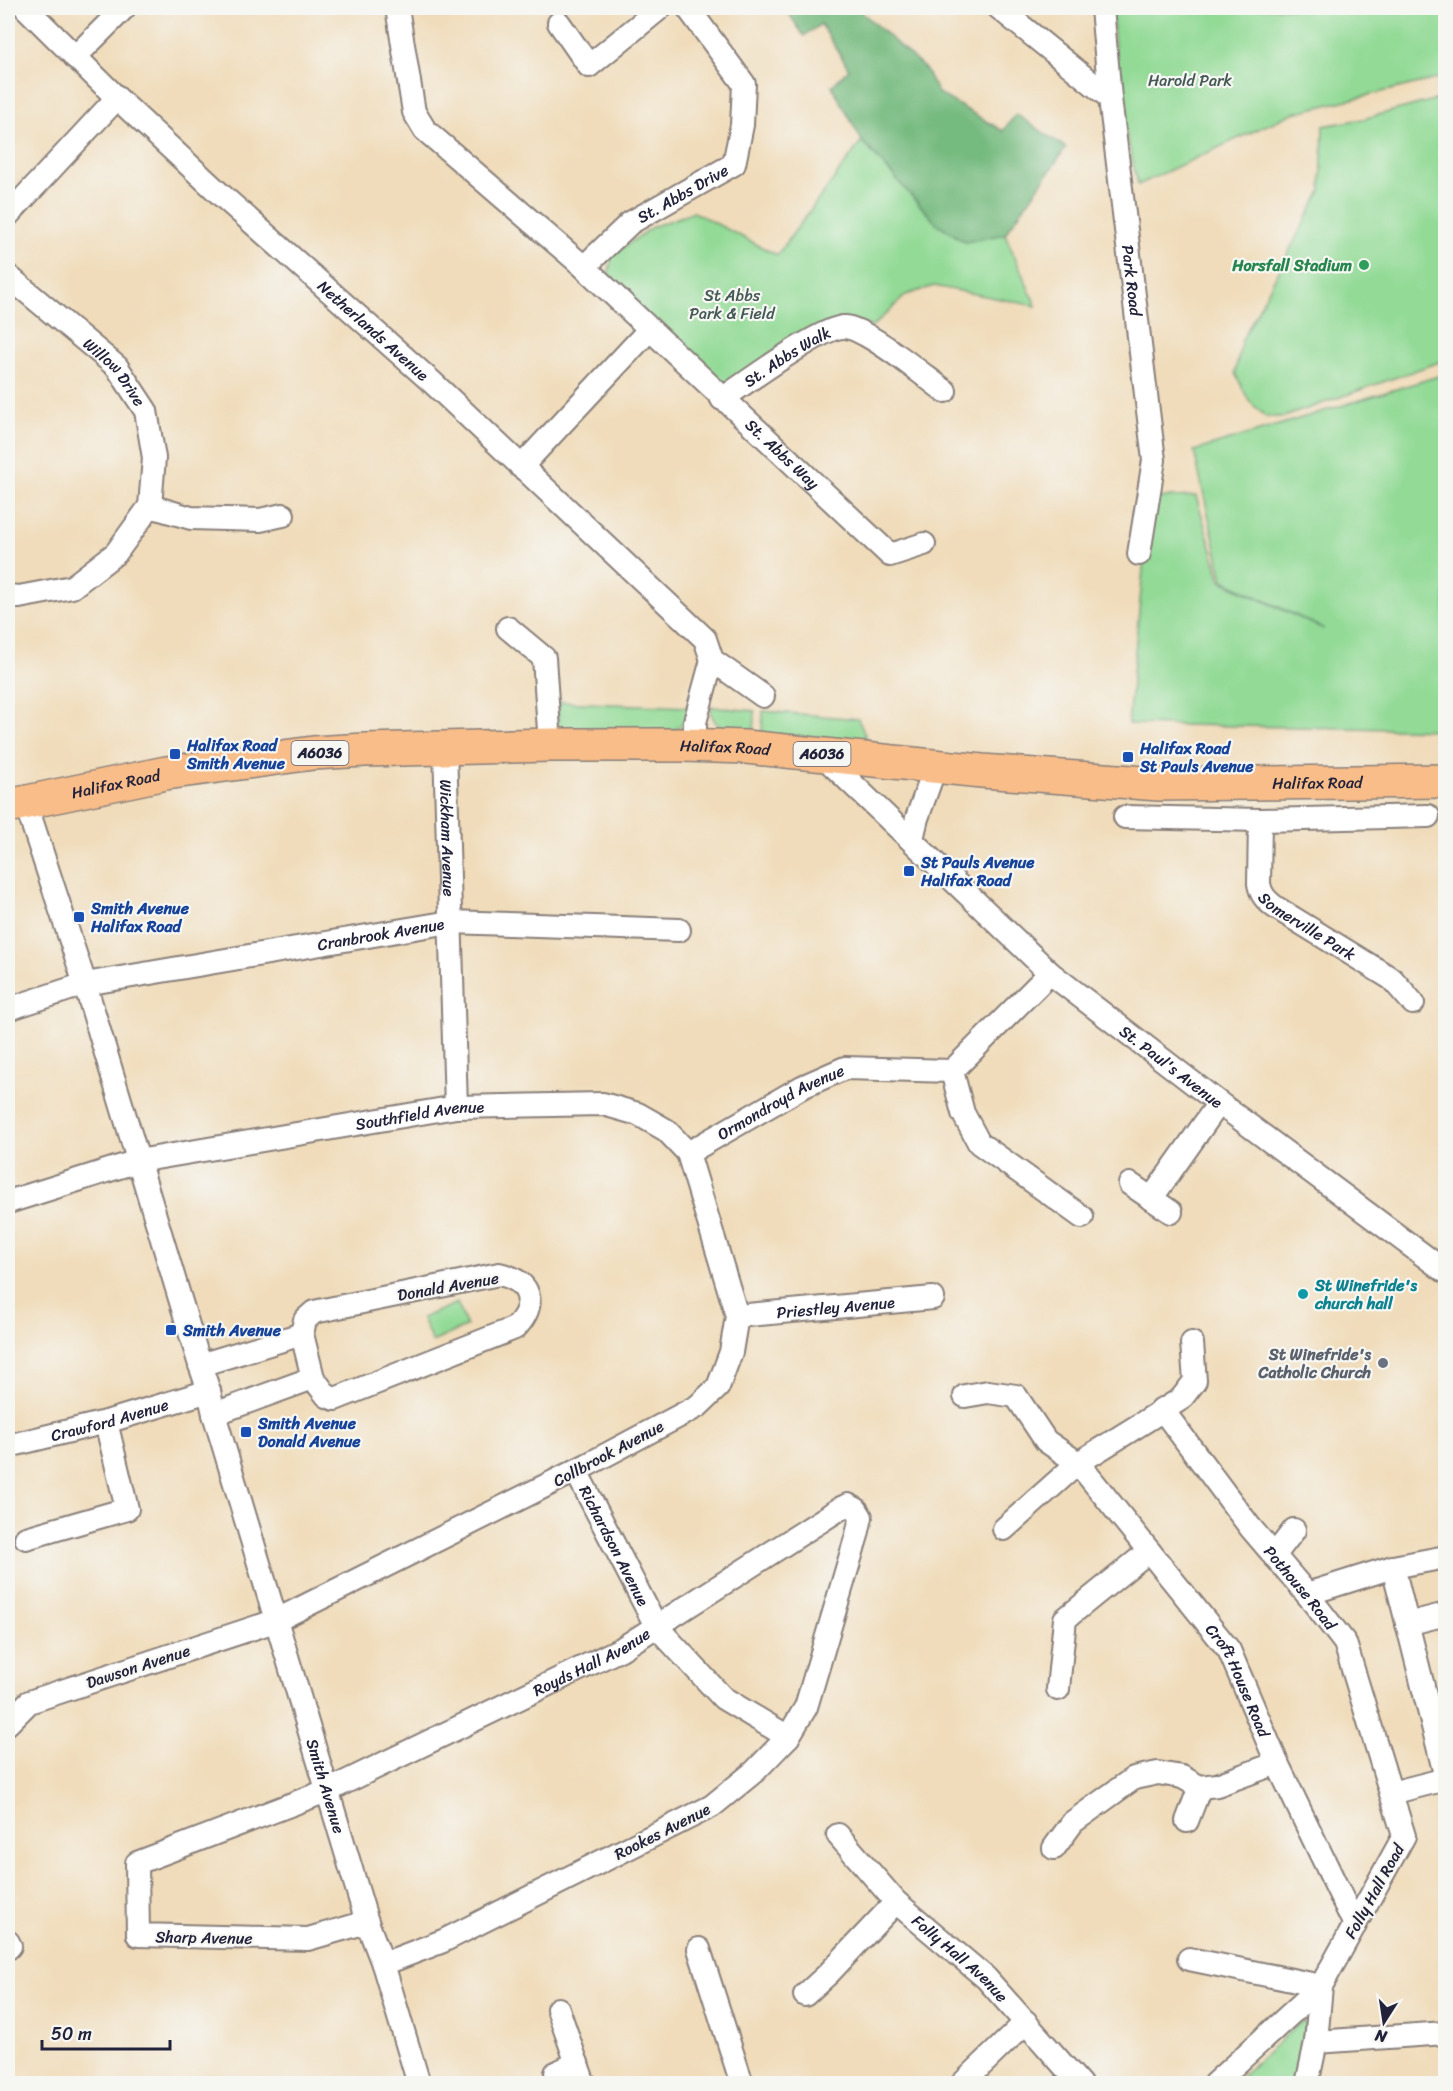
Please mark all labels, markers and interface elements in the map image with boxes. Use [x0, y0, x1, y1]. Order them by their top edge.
park label: Harold Park [1148, 66, 1232, 95]
street label: St. Abbs Drive [631, 156, 734, 231]
street label: Park Road [1113, 243, 1151, 319]
place label: Horsfall Stadium [1231, 251, 1352, 280]
marker: Horsfall Stadium [1357, 258, 1371, 272]
street label: Netherlands Avenue [310, 273, 436, 389]
park label: St Abbs Park & Field [689, 281, 776, 328]
street label: St. Abbs Walk [737, 318, 836, 395]
street label: Willow Drive [76, 330, 153, 413]
street label: St. Abbs Way [738, 411, 827, 497]
place label: Halifax Road Smith Avenue [186, 731, 286, 778]
street label: Halifax Road [680, 731, 773, 765]
place label: Halifax Road St Pauls Avenue [1139, 734, 1254, 781]
road number: A6036 [292, 741, 348, 765]
road number: A6036 [794, 742, 850, 766]
marker: Halifax Road Smith Avenue [168, 747, 182, 761]
marker: Halifax Road St Pauls Avenue [1121, 750, 1135, 764]
street label: Halifax Road [69, 760, 164, 807]
street label: Halifax Road [1272, 768, 1364, 798]
street label: Wickham Avenue [431, 779, 464, 897]
place label: St Pauls Avenue Halifax Road [920, 848, 1035, 895]
marker: St Pauls Avenue Halifax Road [902, 864, 916, 878]
street label: Somerville Park [1250, 885, 1362, 969]
place label: Smith Avenue Halifax Road [90, 894, 190, 941]
street label: Cranbrook Avenue [315, 909, 447, 959]
marker: Smith Avenue Halifax Road [72, 910, 86, 924]
street label: St. Paul's Avenue [1113, 1017, 1229, 1116]
street label: Ormondroyd Avenue [712, 1056, 849, 1148]
street label: Southfield Avenue [353, 1092, 485, 1139]
street label: Donald Avenue [395, 1263, 501, 1310]
place label: St Winefride's church hall [1314, 1271, 1418, 1318]
marker: St Winefride's church hall [1296, 1287, 1310, 1301]
street label: Priestley Avenue [775, 1288, 896, 1327]
place label: Smith Avenue [182, 1316, 282, 1345]
marker: Smith Avenue [164, 1323, 178, 1337]
place label: St Winefride's Catholic Church [1257, 1340, 1372, 1387]
marker: St Winefride's Catholic Church [1376, 1356, 1390, 1370]
street label: Crawford Avenue [48, 1390, 172, 1450]
place label: Smith Avenue Donald Avenue [257, 1409, 361, 1456]
street label: Collbrook Avenue [548, 1412, 669, 1495]
marker: Smith Avenue Donald Avenue [239, 1425, 253, 1439]
street label: Richardson Avenue [571, 1480, 658, 1612]
street label: Pothouse Road [1256, 1539, 1345, 1638]
street label: Croft House Road [1198, 1617, 1279, 1743]
street label: Royds Hall Avenue [528, 1620, 656, 1705]
street label: Dawson Avenue [82, 1636, 194, 1697]
street label: Smith Avenue [298, 1735, 354, 1837]
street label: Rookes Avenue [609, 1795, 716, 1868]
street label: Folly Hall Road [1336, 1837, 1413, 1944]
street label: Folly Hall Avenue [905, 1907, 1015, 2009]
street label: Sharp Avenue [155, 1922, 253, 1953]
north arrow [1354, 1992, 1414, 2052]
scale bar [42, 2013, 170, 2051]
text: 50 m [51, 2018, 92, 2050]
text: N [1372, 2021, 1390, 2052]

